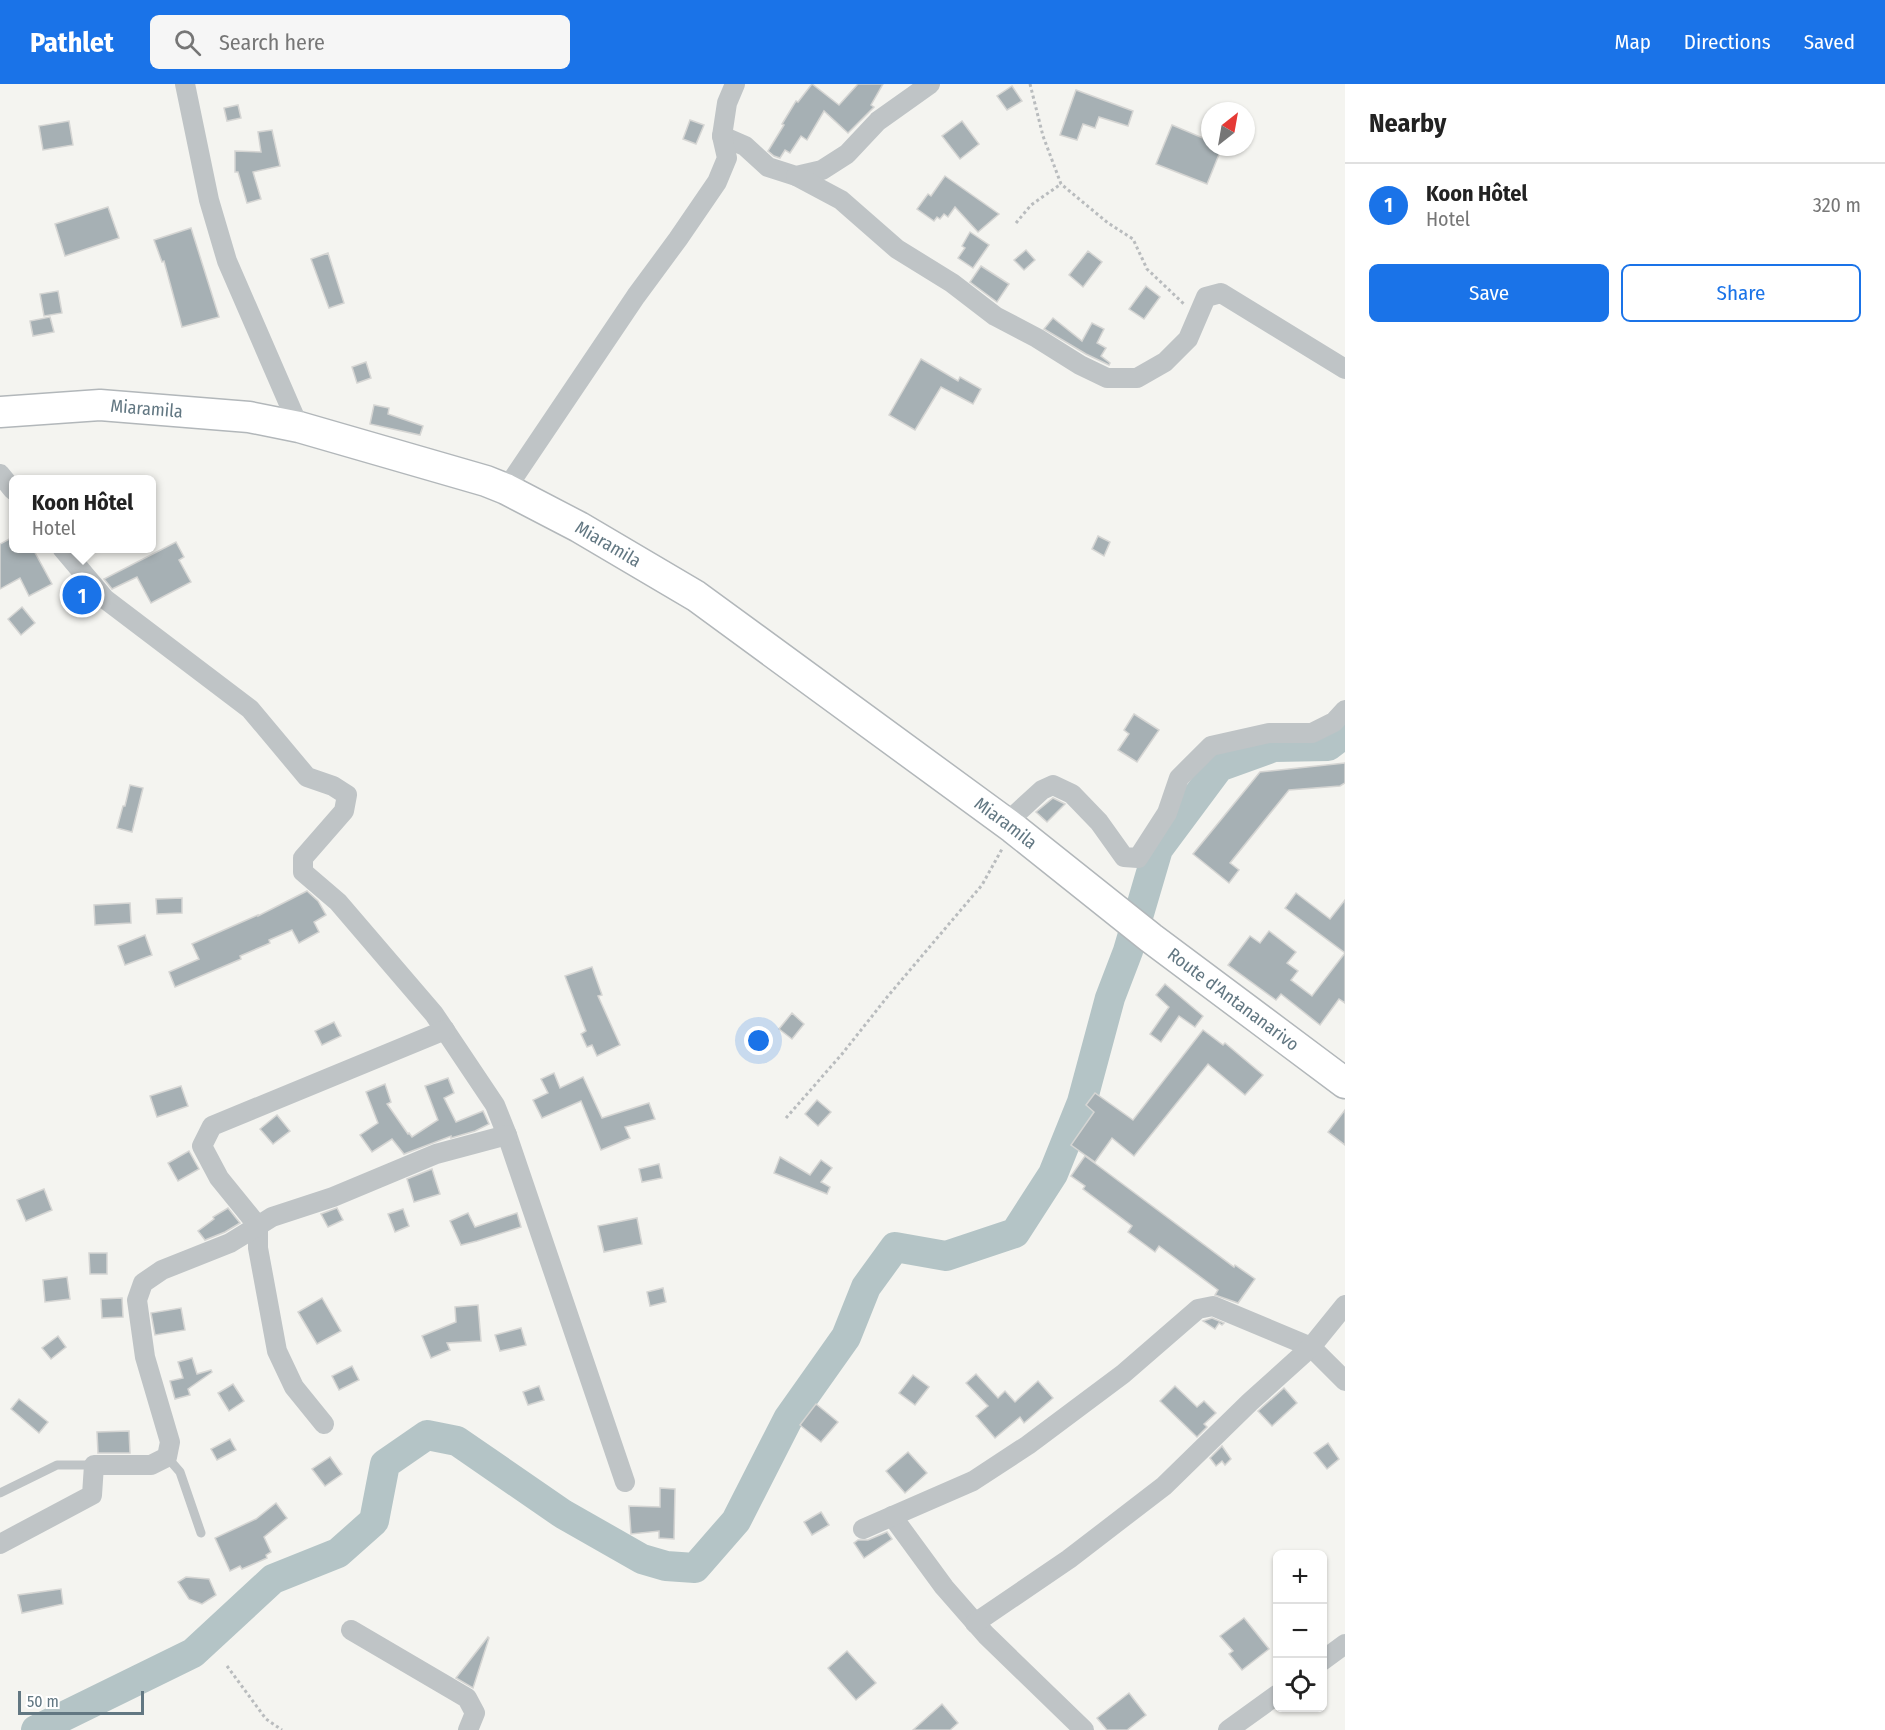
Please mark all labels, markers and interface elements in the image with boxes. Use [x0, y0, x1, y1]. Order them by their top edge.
search box [150, 15, 570, 69]
text: Pathlet [30, 26, 114, 59]
icon: search [171, 26, 204, 59]
text: Search here [219, 29, 325, 56]
text: Map [1614, 29, 1651, 55]
text: Directions [1684, 29, 1771, 55]
text: Saved [1804, 29, 1855, 55]
north arrow [1201, 102, 1255, 156]
text: Nearby [1369, 108, 1446, 139]
text: Koon Hôtel [1426, 180, 1528, 207]
text: 1 [1384, 193, 1393, 217]
text: 320 m [1813, 193, 1861, 217]
text: Hotel [1426, 207, 1470, 231]
button: Save [1369, 264, 1609, 322]
button: Share [1621, 264, 1861, 322]
street label: Miaramila [110, 395, 184, 423]
popup [9, 475, 156, 553]
text: Koon Hôtel [32, 489, 133, 516]
text: Hotel [32, 516, 76, 540]
street label: Miaramila [571, 516, 645, 572]
pin: 1 [62, 572, 101, 618]
street label: Miaramila [970, 792, 1041, 854]
street label: Route d'Antananarivo [1163, 943, 1303, 1056]
your location [744, 1026, 773, 1055]
map controls [1273, 1550, 1327, 1712]
button: + [1273, 1550, 1327, 1604]
button: − [1273, 1604, 1327, 1658]
button: locate [1273, 1658, 1327, 1712]
scale bar [18, 1688, 144, 1716]
text: 50 m [27, 1692, 59, 1711]

